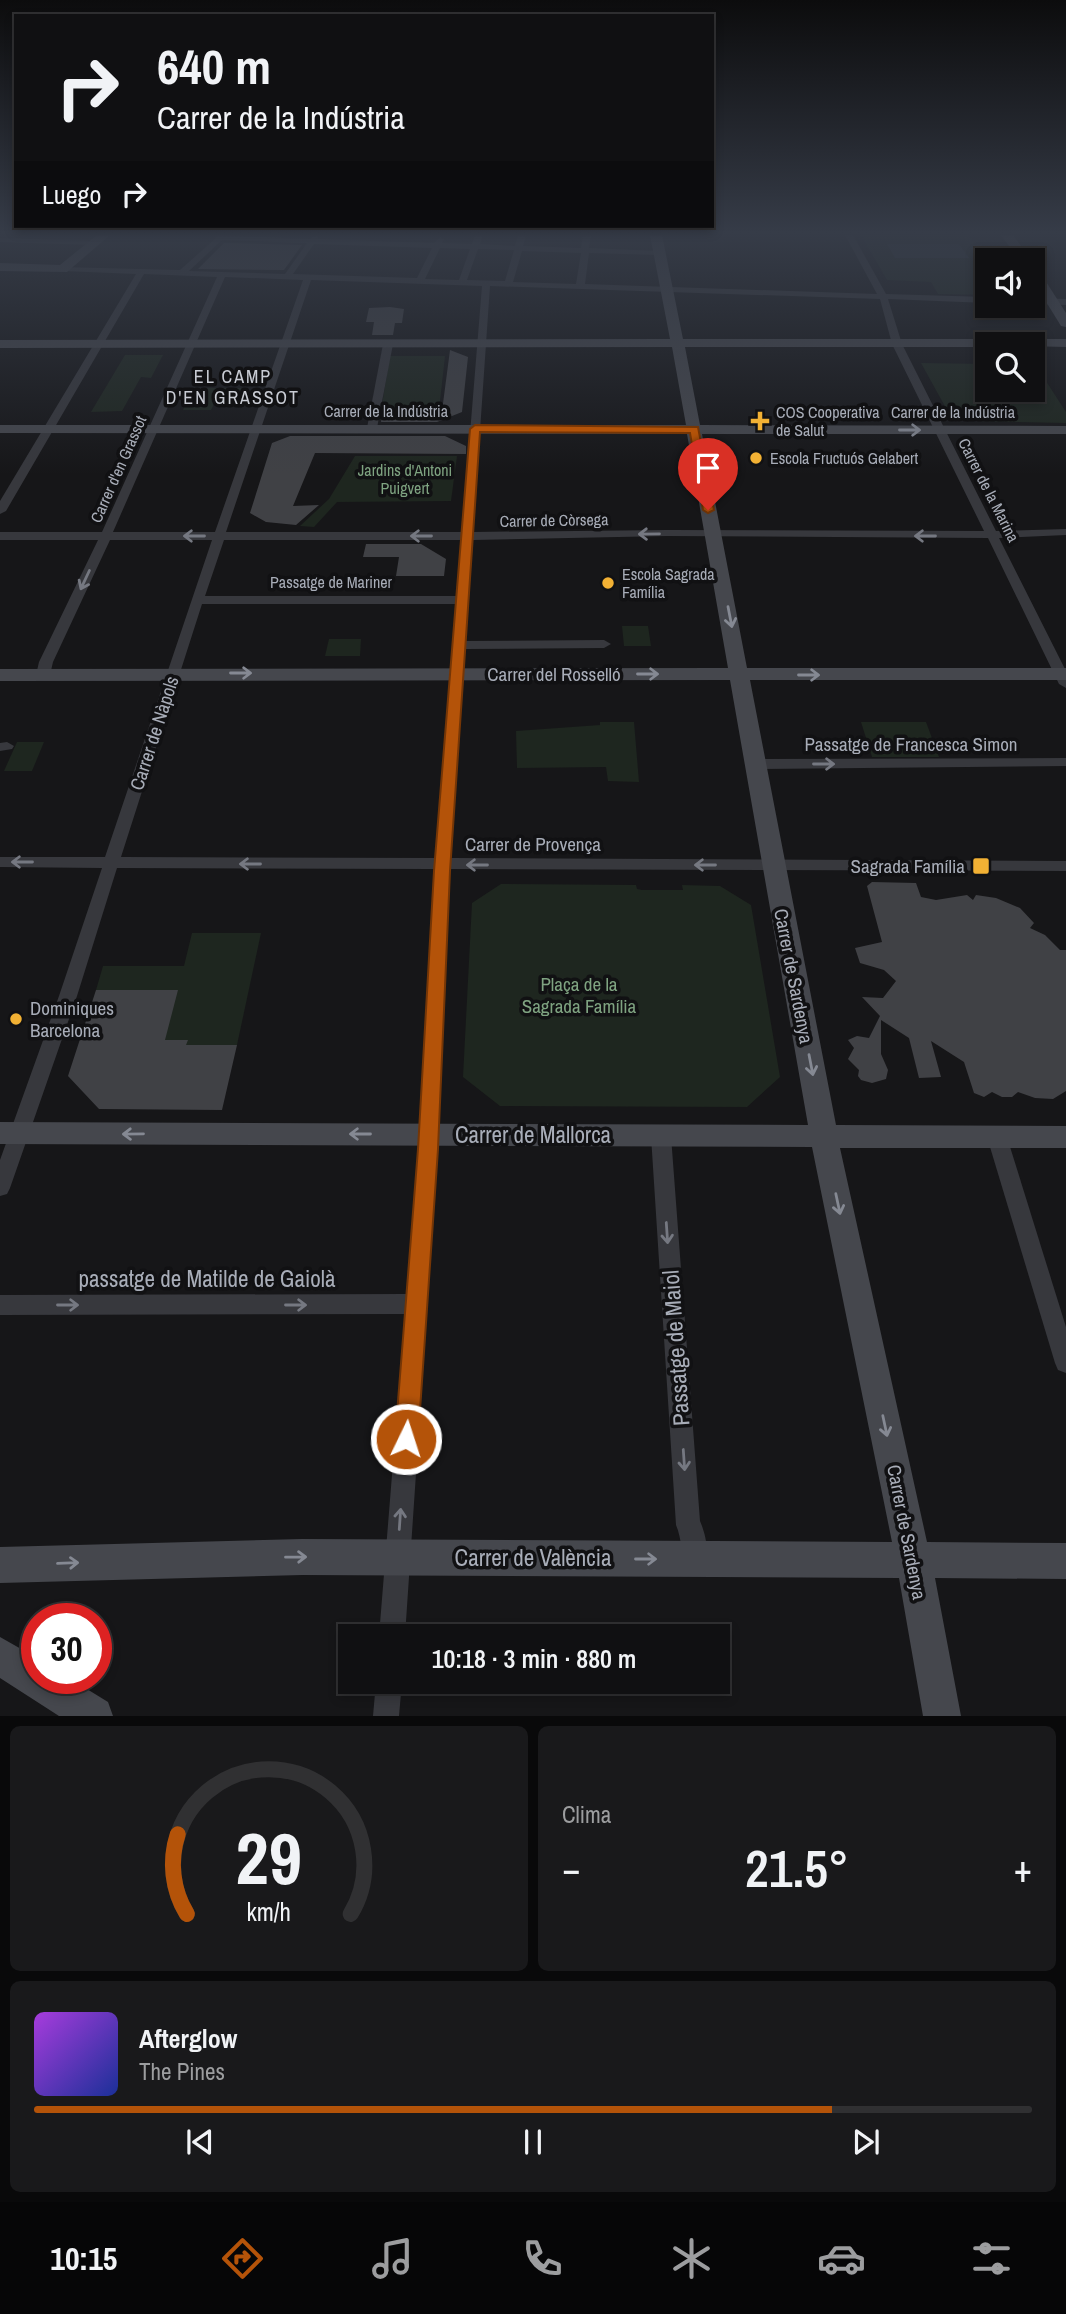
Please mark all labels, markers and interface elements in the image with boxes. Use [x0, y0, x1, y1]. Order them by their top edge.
text: 640 m [157, 33, 271, 99]
icon: right [42, 42, 133, 133]
text: Carrer de la Indústria [157, 96, 405, 139]
icon: right [115, 175, 153, 213]
text: Luego [42, 177, 101, 212]
map controls [975, 248, 1045, 402]
button: sound [975, 248, 1045, 318]
button: search [975, 332, 1045, 402]
district label: EL CAMP D'EN GRASSOT [166, 364, 300, 410]
street label: Carrer de la Indústria [324, 400, 449, 422]
place label: COS Cooperativa de Salut [776, 401, 880, 441]
street label: Carrer de la Indústria [891, 401, 1016, 423]
marker: COS Cooperativa de Salut [750, 411, 770, 431]
street label: Carrer d'en Grassot [85, 412, 152, 526]
one-way arrow [898, 423, 921, 437]
street label: Carrer de la Marina [953, 434, 1025, 546]
pin [678, 438, 738, 510]
place label: Escola Fructuós Gelabert [770, 447, 918, 469]
icon: arrive [689, 449, 727, 487]
marker: Escola Fructuós Gelabert [748, 450, 764, 466]
park label: Jardins d'Antoni Puigvert [358, 459, 452, 499]
street label: Carrer de Còrsega [499, 508, 609, 532]
one-way arrow [638, 527, 661, 540]
one-way arrow [183, 529, 206, 543]
one-way arrow [410, 529, 433, 543]
one-way arrow [914, 529, 937, 543]
place label: Escola Sagrada Família [622, 563, 715, 603]
one-way arrow [78, 569, 91, 590]
street label: Passatge de Mariner [270, 571, 393, 593]
marker: Escola Sagrada Família [600, 575, 616, 591]
one-way arrow [724, 605, 737, 628]
street label: Carrer del Rosselló [487, 661, 621, 687]
one-way arrow [229, 666, 252, 680]
one-way arrow [636, 667, 659, 681]
one-way arrow [797, 668, 820, 682]
street label: Carrer de Nàpols [123, 672, 185, 793]
street label: Passatge de Francesca Simon [804, 731, 1018, 757]
one-way arrow [813, 757, 836, 771]
street label: Carrer de Provença [465, 831, 601, 857]
place label: Sagrada Família [851, 853, 965, 879]
one-way arrow [11, 855, 34, 869]
marker: Sagrada Família [971, 856, 991, 876]
one-way arrow [239, 857, 262, 870]
one-way arrow [466, 858, 489, 872]
one-way arrow [694, 858, 717, 872]
street label: Carrer de Sardenya [768, 906, 820, 1046]
park label: Plaça de la Sagrada Família [522, 971, 637, 1019]
place label: Dominiques Barcelona [30, 995, 114, 1043]
marker: Dominiques Barcelona [8, 1011, 24, 1027]
one-way arrow [804, 1053, 818, 1076]
street label: Carrer de Mallorca [455, 1119, 612, 1150]
one-way arrow [121, 1127, 144, 1141]
one-way arrow [349, 1127, 372, 1141]
one-way arrow [832, 1192, 846, 1215]
one-way arrow [661, 1221, 674, 1243]
street label: passatge de Matilde de Gaiolà [79, 1263, 336, 1294]
street label: Passatge de Maiol [655, 1269, 696, 1427]
one-way arrow [56, 1298, 79, 1312]
one-way arrow [284, 1298, 307, 1312]
position arrow [369, 1402, 443, 1476]
one-way arrow [879, 1414, 893, 1437]
one-way arrow [677, 1448, 690, 1471]
street label: Carrer de Sardenya [881, 1462, 933, 1602]
one-way arrow [394, 1508, 407, 1531]
street label: Carrer de València [455, 1542, 612, 1573]
one-way arrow [284, 1550, 307, 1564]
one-way arrow [634, 1552, 657, 1566]
one-way arrow [56, 1556, 79, 1569]
speed limit sign: 30 [21, 1603, 112, 1694]
text: 10:18 · 3 min · 880 m [432, 1641, 636, 1676]
text: Clima [562, 1799, 611, 1830]
text: 29 [236, 1810, 302, 1908]
text: 21.5° [745, 1833, 849, 1903]
text: − [562, 1843, 580, 1894]
text: + [1014, 1843, 1032, 1894]
text: km/h [247, 1895, 291, 1929]
text: Afterglow [139, 2021, 237, 2056]
text: The Pines [139, 2056, 225, 2087]
icon: previous [181, 2123, 219, 2161]
icon: pause [514, 2123, 552, 2161]
icon: next [847, 2123, 885, 2161]
icon: directions [218, 2234, 267, 2283]
icon: music [368, 2234, 417, 2283]
icon: phone [518, 2234, 567, 2283]
icon: climate [667, 2234, 716, 2283]
icon: car [817, 2234, 866, 2283]
icon: filters [967, 2234, 1016, 2283]
text: 10:15 [50, 2237, 117, 2280]

